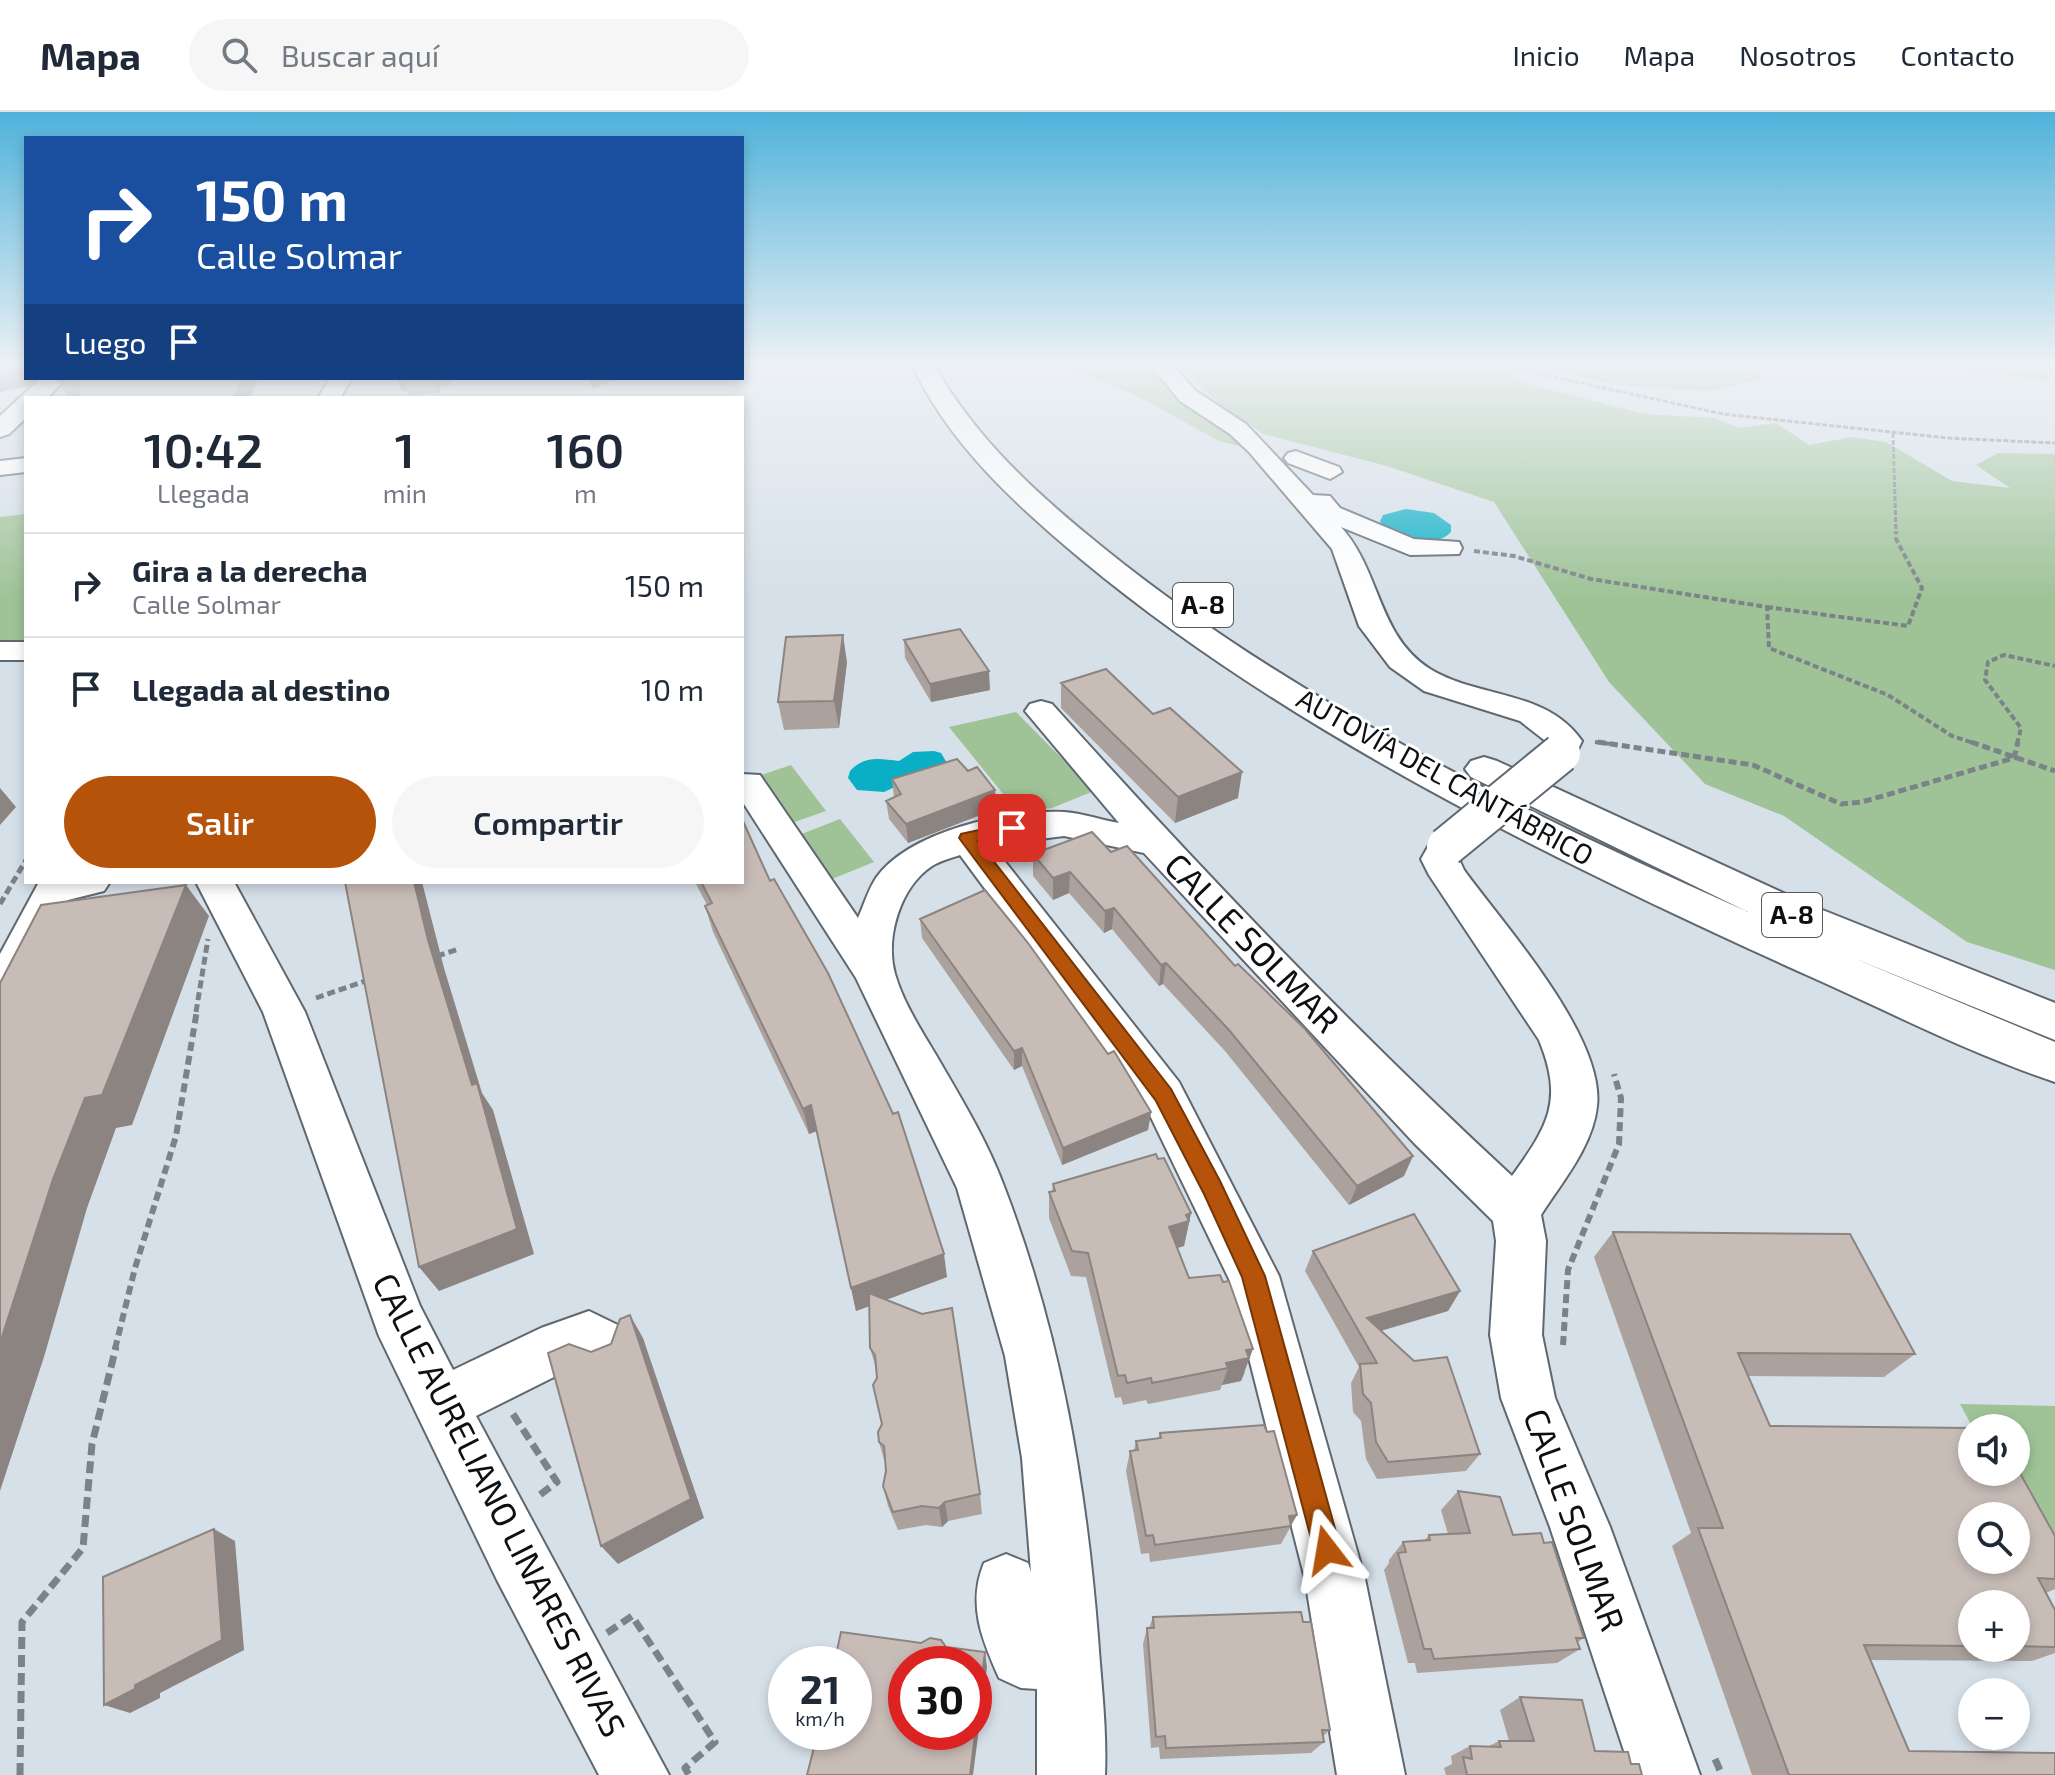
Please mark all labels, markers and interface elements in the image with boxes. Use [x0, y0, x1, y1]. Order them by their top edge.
search box [189, 19, 749, 91]
text: Mapa [40, 32, 141, 78]
icon: search [217, 33, 261, 77]
text: Buscar aquí [281, 37, 439, 73]
text: Inicio [1513, 38, 1580, 72]
text: Mapa [1624, 38, 1695, 72]
text: Nosotros [1739, 38, 1857, 72]
text: Contacto [1901, 38, 2015, 72]
text: 150 m [196, 165, 348, 232]
icon: right [64, 168, 168, 272]
text: Calle Solmar [196, 233, 402, 276]
icon: arrive [162, 320, 206, 364]
text: Luego [64, 324, 146, 360]
text: 10:42 [144, 420, 263, 478]
text: 1 [395, 420, 415, 478]
text: 160 [547, 420, 624, 478]
text: Llegada [157, 477, 250, 508]
text: min [383, 477, 427, 508]
text: m [574, 477, 597, 508]
text: Gira a la derecha [132, 552, 368, 588]
icon: right [64, 563, 108, 607]
text: 150 m [625, 567, 704, 603]
road number: A-8 [1173, 583, 1233, 627]
text: Calle Solmar [132, 588, 281, 619]
icon: arrive [64, 667, 108, 711]
text: Llegada al destino [132, 671, 391, 707]
text: 10 m [641, 671, 704, 707]
street label: AUTOVÍA DEL CANTÁBRICO [1291, 680, 1600, 872]
button: Salir [64, 776, 376, 868]
button: Compartir [392, 776, 704, 868]
pin [978, 794, 1046, 862]
icon: arrive [990, 806, 1034, 850]
street label: CALLE SOLMAR [1157, 844, 1349, 1040]
road number: A-8 [1762, 893, 1822, 937]
street label: CALLE AURELIANO LINARES RIVAS [365, 1266, 635, 1743]
street label: CALLE SOLMAR [1516, 1403, 1635, 1636]
map controls [1958, 1414, 2030, 1750]
button: sound [1958, 1414, 2030, 1486]
button: search [1958, 1502, 2030, 1574]
position arrow [1285, 1508, 1369, 1592]
button: + [1958, 1590, 2030, 1662]
speed limit sign: 30 [888, 1646, 992, 1750]
text: 21 [800, 1664, 840, 1712]
button: − [1958, 1678, 2030, 1750]
text: km/h [795, 1706, 845, 1730]

